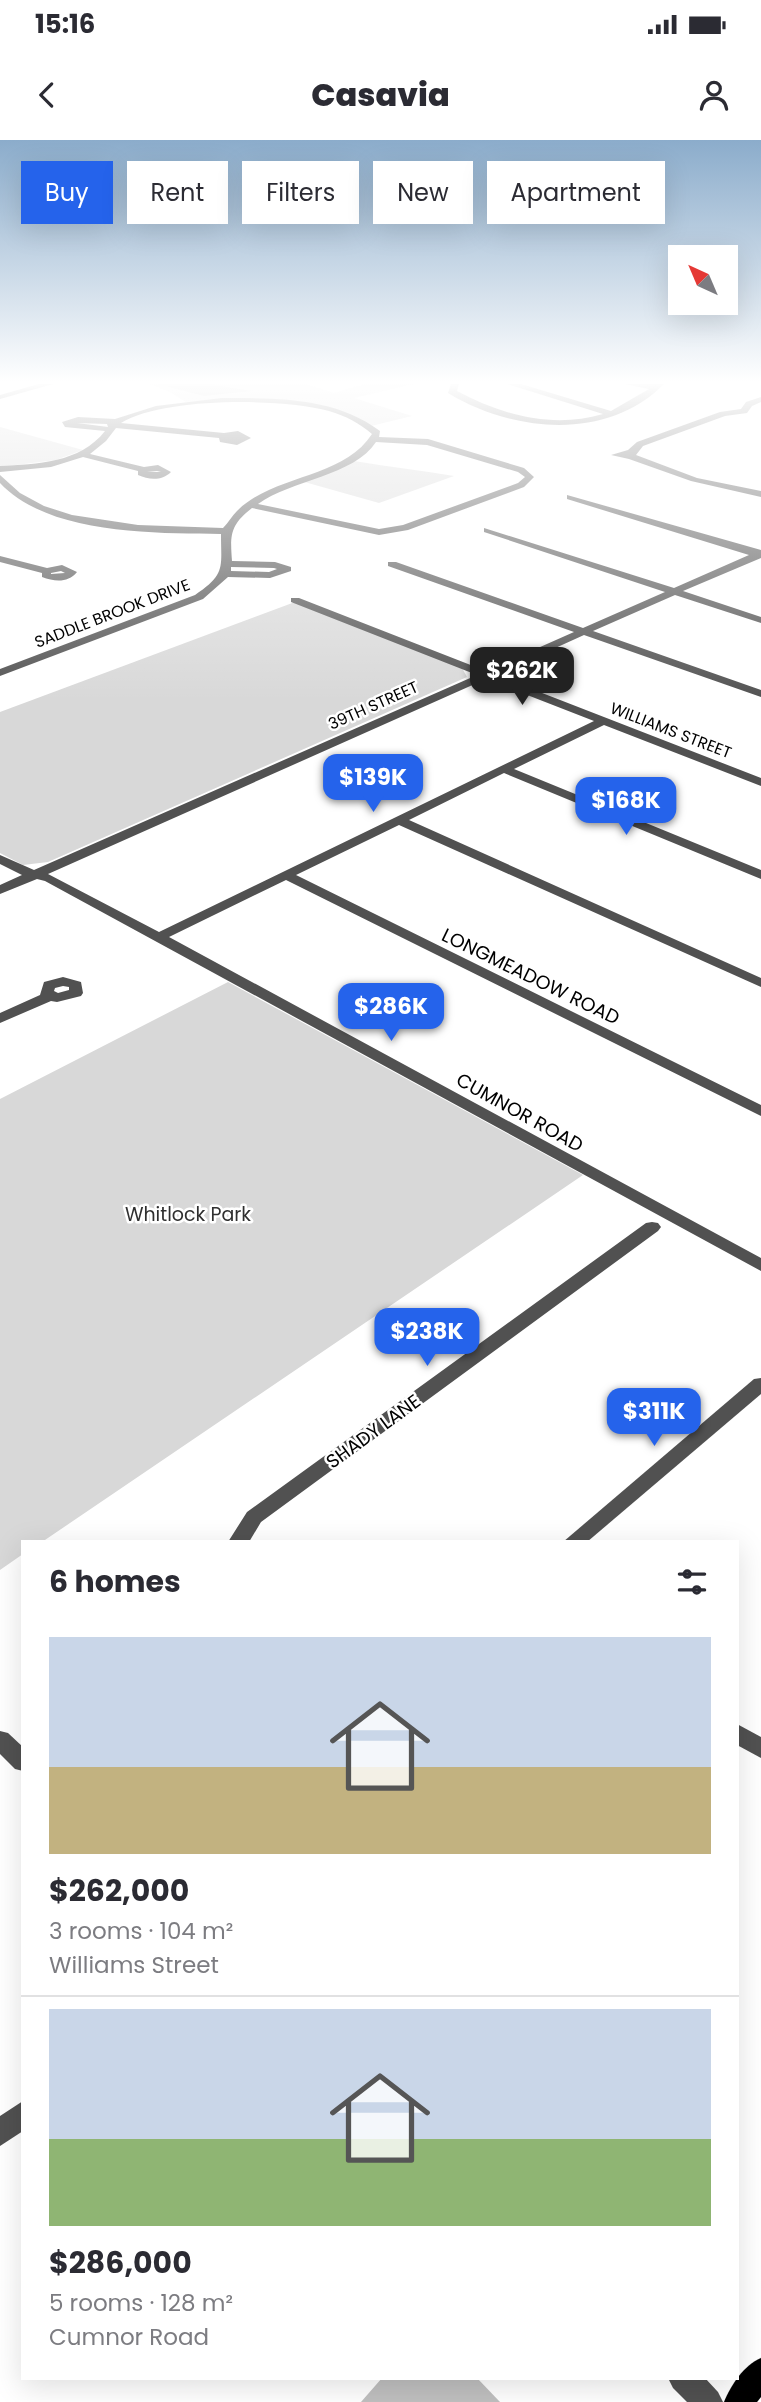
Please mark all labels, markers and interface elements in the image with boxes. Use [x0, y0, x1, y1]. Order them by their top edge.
text: 15:16 [35, 6, 95, 42]
text: Casavia [311, 72, 450, 117]
icon: back [28, 76, 66, 114]
icon: person [695, 76, 733, 114]
chip: Buy [21, 161, 113, 224]
chip: Rent [127, 161, 228, 224]
chip: Filters [242, 161, 359, 224]
chip: New [373, 161, 473, 224]
chip: Apartment [487, 161, 665, 224]
north arrow [668, 245, 738, 315]
map controls [668, 245, 738, 315]
street label: SADDLE BROOK DRIVE [31, 573, 193, 654]
pin: $262K [473, 648, 571, 707]
text: $262K [486, 654, 558, 686]
street label: 39TH STREET [325, 675, 422, 736]
street label: WILLIAMS STREET [607, 697, 735, 764]
pin: $139K [324, 754, 422, 814]
text: $139K [339, 761, 407, 793]
pin: $168K [577, 778, 675, 837]
text: $168K [591, 784, 661, 816]
street label: LONGMEADOW ROAD [437, 922, 624, 1031]
pin: $286K [342, 984, 440, 1043]
text: $286K [354, 990, 428, 1022]
street label: CUMNOR ROAD [451, 1066, 588, 1159]
park label: Whitlock Park [125, 1201, 251, 1228]
pin: $238K [378, 1308, 476, 1368]
text: $238K [390, 1315, 464, 1347]
street label: SHADY LANE [321, 1388, 426, 1475]
pin: $311K [605, 1388, 703, 1448]
text: $311K [623, 1395, 685, 1427]
text: 6 homes [49, 1560, 181, 1603]
icon: filters [673, 1563, 711, 1601]
icon: home [317, 1683, 443, 1809]
text: $262,000 [49, 1869, 189, 1912]
text: 3 rooms · 104 m² [49, 1915, 233, 1947]
text: Williams Street [49, 1949, 219, 1981]
icon: home [317, 2055, 443, 2181]
text: $286,000 [49, 2241, 192, 2284]
text: 5 rooms · 128 m² [49, 2287, 233, 2319]
text: Cumnor Road [49, 2321, 209, 2353]

